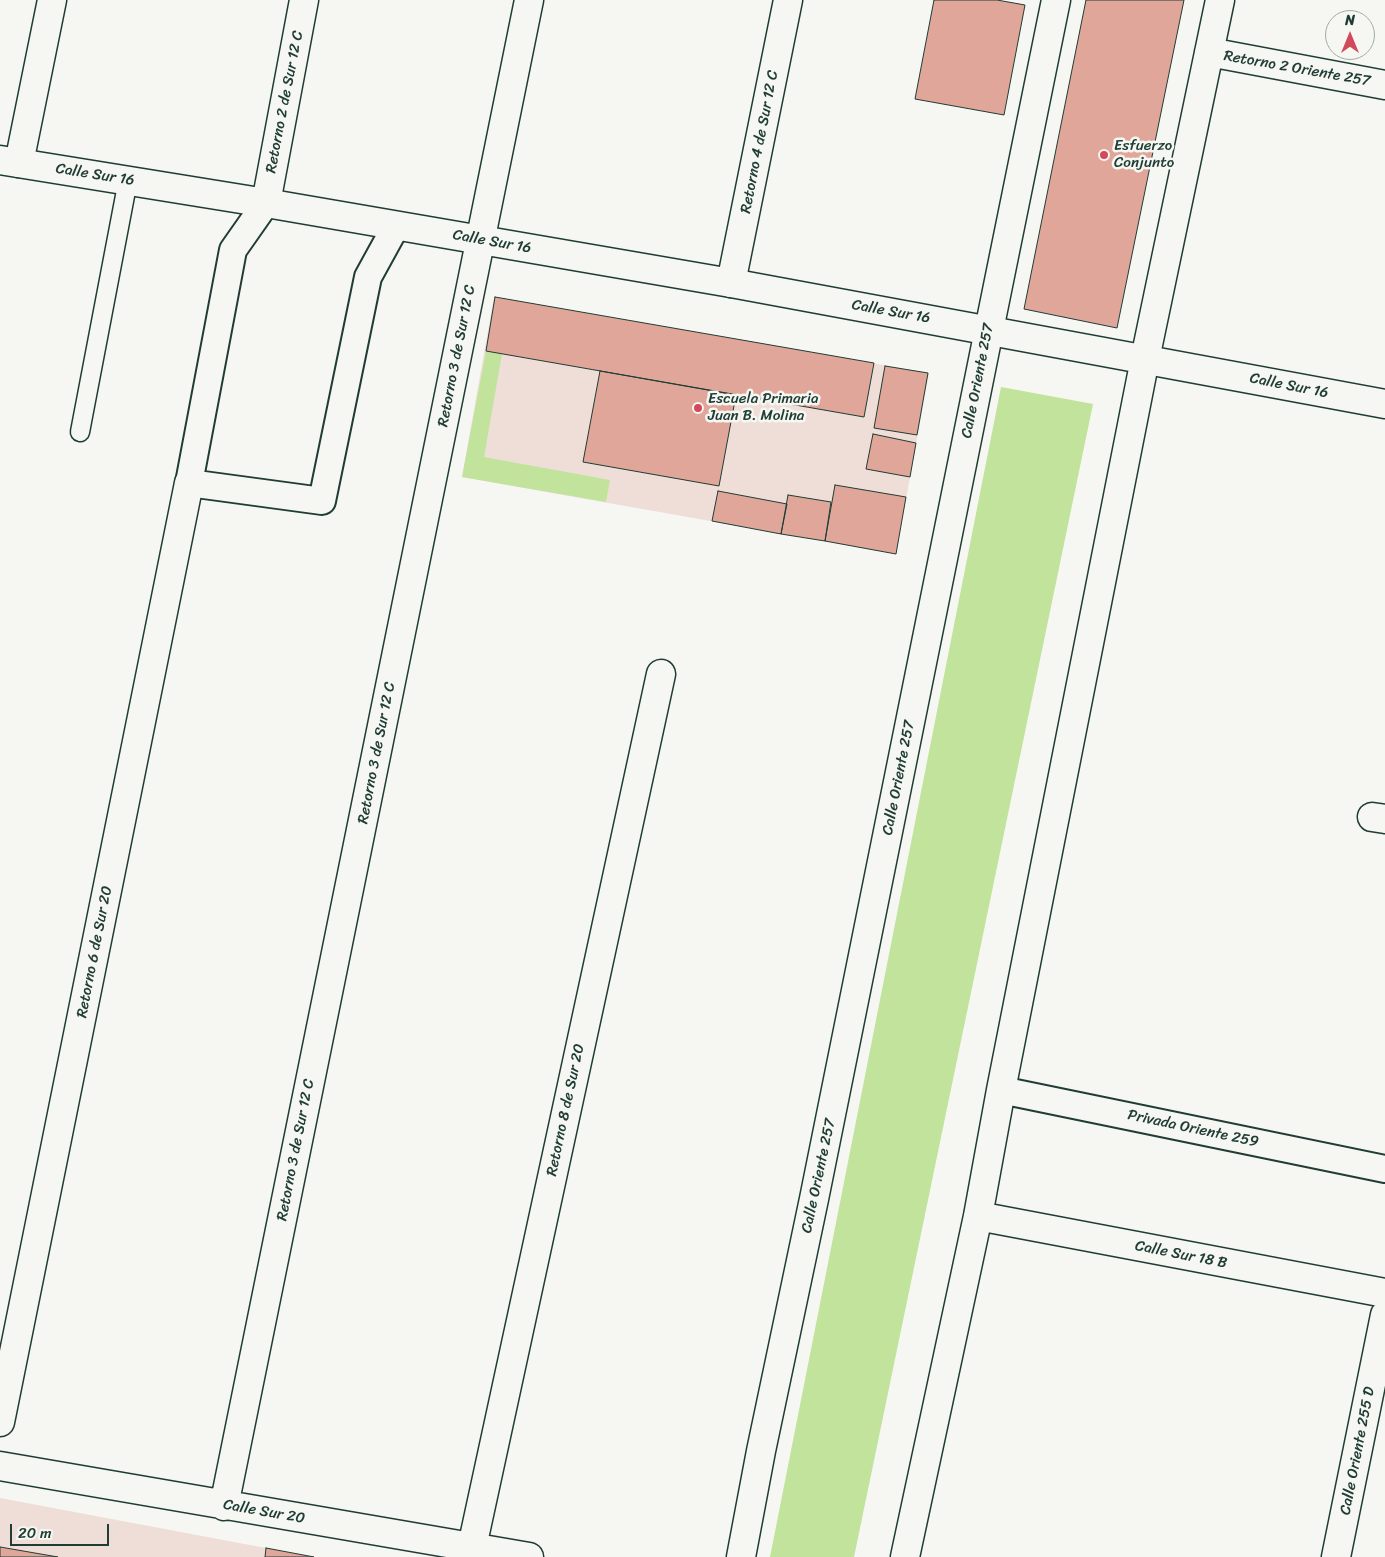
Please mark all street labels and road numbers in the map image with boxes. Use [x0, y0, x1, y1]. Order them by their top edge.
street label: Retorno 2 de Sur 12 C [262, 29, 308, 175]
street label: Retorno 2 Oriente 257 [1222, 47, 1372, 91]
street label: Retorno 4 de Sur 12 C [737, 69, 783, 215]
street label: Calle Sur 16 [54, 160, 136, 190]
street label: Calle Sur 16 [451, 226, 533, 258]
street label: Retorno 3 de Sur 12 C [434, 284, 480, 428]
street label: Calle Sur 16 [850, 296, 932, 328]
street label: Calle Oriente 257 [958, 322, 998, 440]
street label: Calle Sur 16 [1248, 370, 1330, 402]
street label: Retorno 3 de Sur 12 C [354, 681, 400, 825]
street label: Calle Oriente 257 [879, 719, 919, 837]
street label: Retorno 6 de Sur 20 [73, 884, 117, 1020]
street label: Retorno 8 de Sur 20 [543, 1042, 589, 1178]
street label: Retorno 3 de Sur 12 C [273, 1078, 319, 1222]
street label: Privada Oriente 259 [1126, 1106, 1260, 1152]
street label: Calle Oriente 257 [798, 1117, 840, 1235]
street label: Calle Sur 18 B [1133, 1237, 1229, 1273]
street label: Calle Oriente 255 D [1337, 1386, 1379, 1516]
street label: Calle Sur 20 [222, 1496, 306, 1528]

